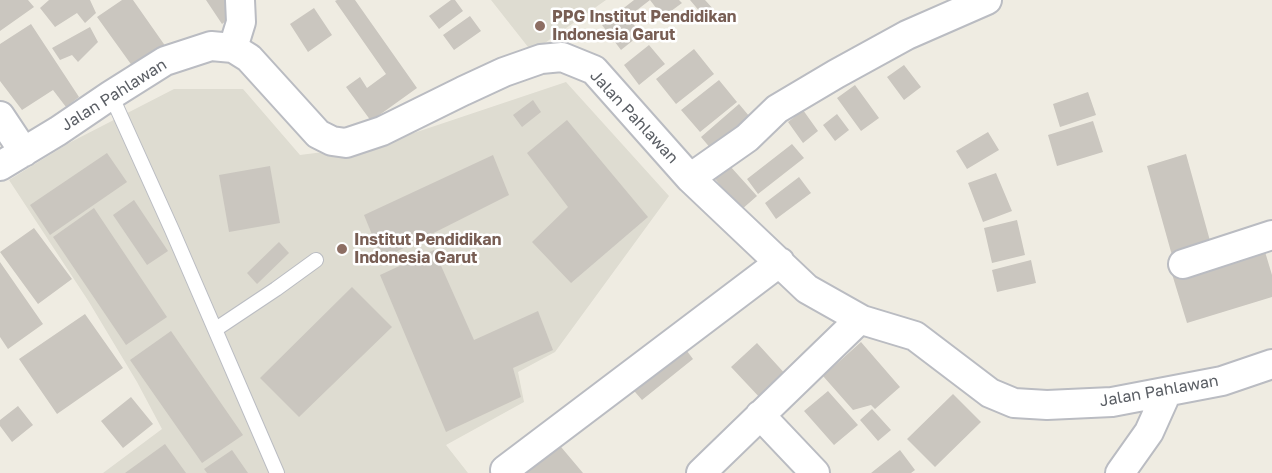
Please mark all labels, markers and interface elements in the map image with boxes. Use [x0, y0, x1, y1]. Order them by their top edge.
place label: PPG Institut Pendidikan Indonesia Garut [552, 7, 737, 45]
marker: PPG Institut Pendidikan Indonesia Garut [533, 19, 547, 33]
street label: Jalan Pahlawan [58, 55, 170, 135]
street label: Jalan Pahlawan [586, 66, 682, 168]
place label: Institut Pendidikan Indonesia Garut [354, 230, 501, 268]
marker: Institut Pendidikan Indonesia Garut [335, 242, 349, 256]
street label: Jalan Pahlawan [1098, 371, 1220, 411]

